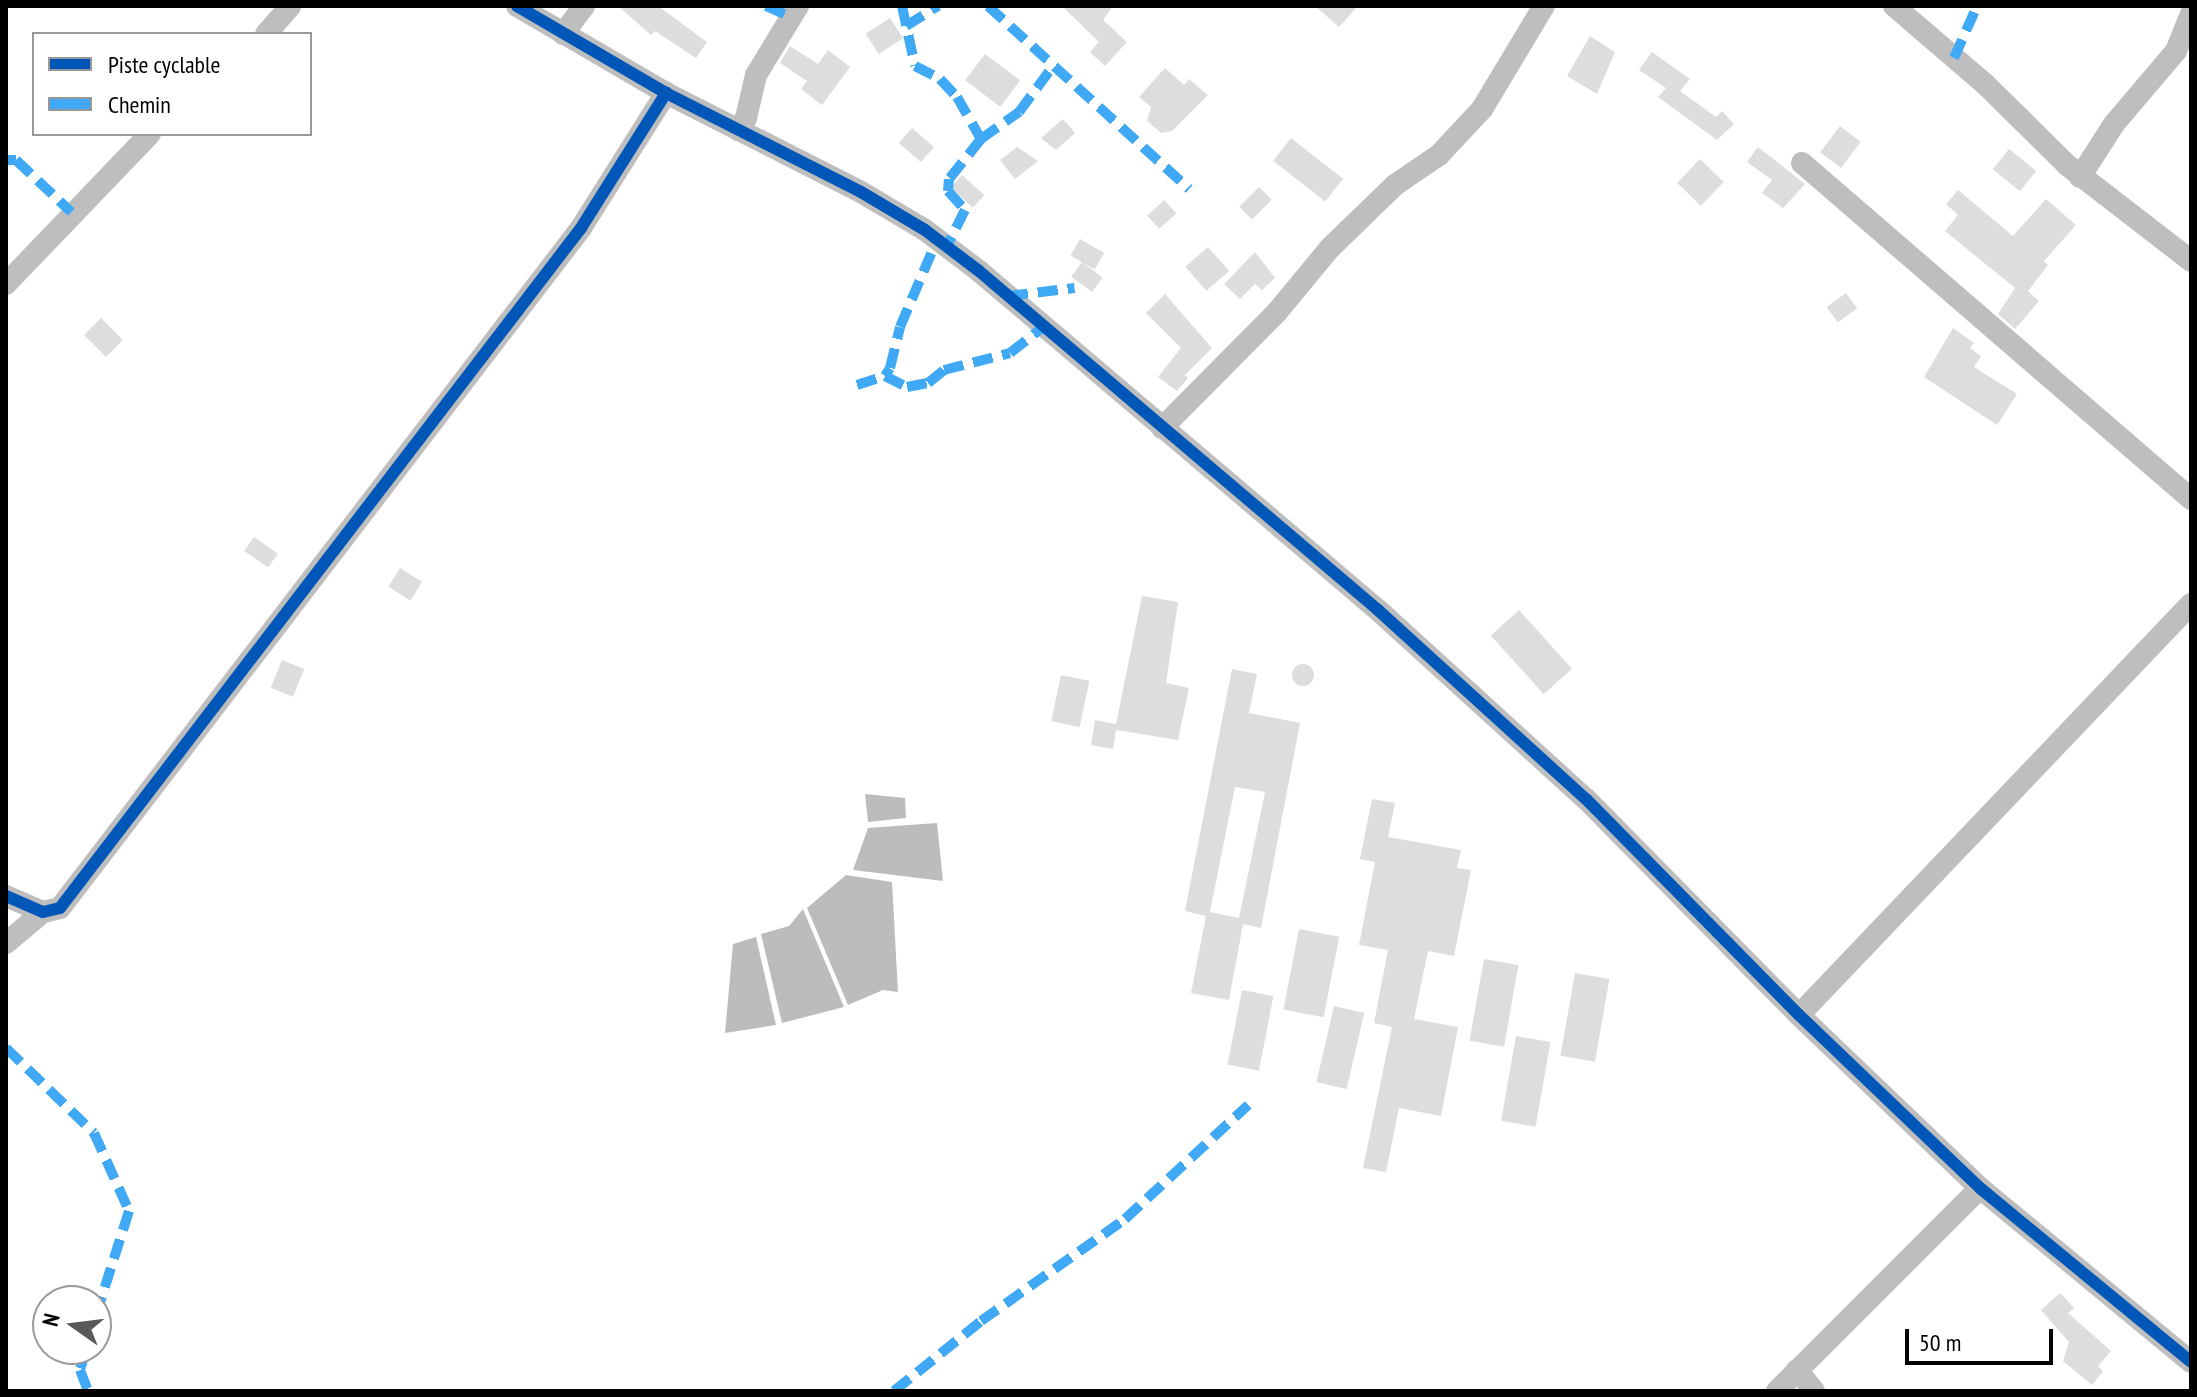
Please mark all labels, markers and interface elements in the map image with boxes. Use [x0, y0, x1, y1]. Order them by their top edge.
legend [32, 32, 312, 136]
text: Piste cyclable [108, 49, 221, 80]
text: Chemin [108, 89, 171, 120]
north arrow [32, 1285, 112, 1365]
text: N [36, 1311, 66, 1329]
scale bar [1909, 1313, 2057, 1363]
text: 50 m [1919, 1327, 1961, 1358]

